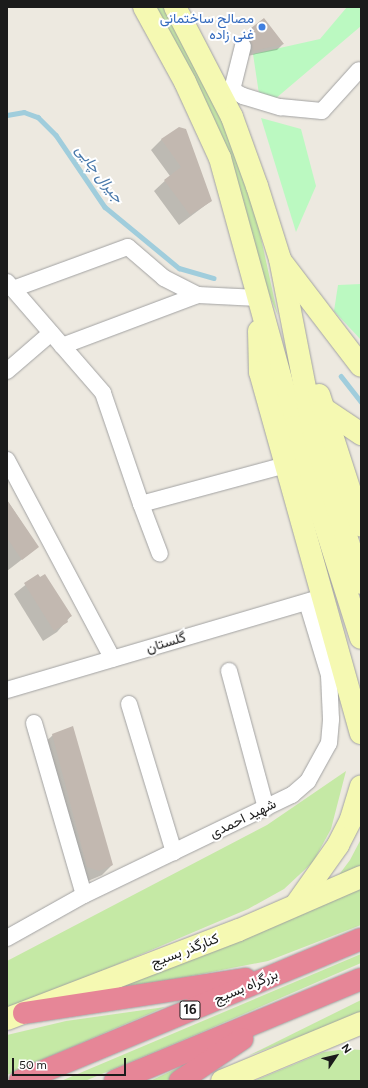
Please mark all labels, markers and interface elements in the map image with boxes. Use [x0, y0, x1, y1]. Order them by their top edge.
place label: مصالح ساختمانی غنی زاده [160, 11, 254, 44]
marker: مصالح ساختمانی غنی زاده [257, 22, 267, 32]
water label: جیرال چایی [71, 141, 127, 207]
street label: گلستان [144, 629, 188, 657]
street label: شهید احمدی [207, 796, 279, 842]
street label: کنارگذر بسیج [149, 930, 221, 972]
street label: بزرگراه بسیج [211, 966, 281, 1008]
road number: 16 [179, 999, 201, 1021]
north arrow [316, 1036, 356, 1076]
text: N [338, 1042, 354, 1056]
scale bar [14, 1050, 128, 1076]
text: 50 m [19, 1058, 47, 1072]

